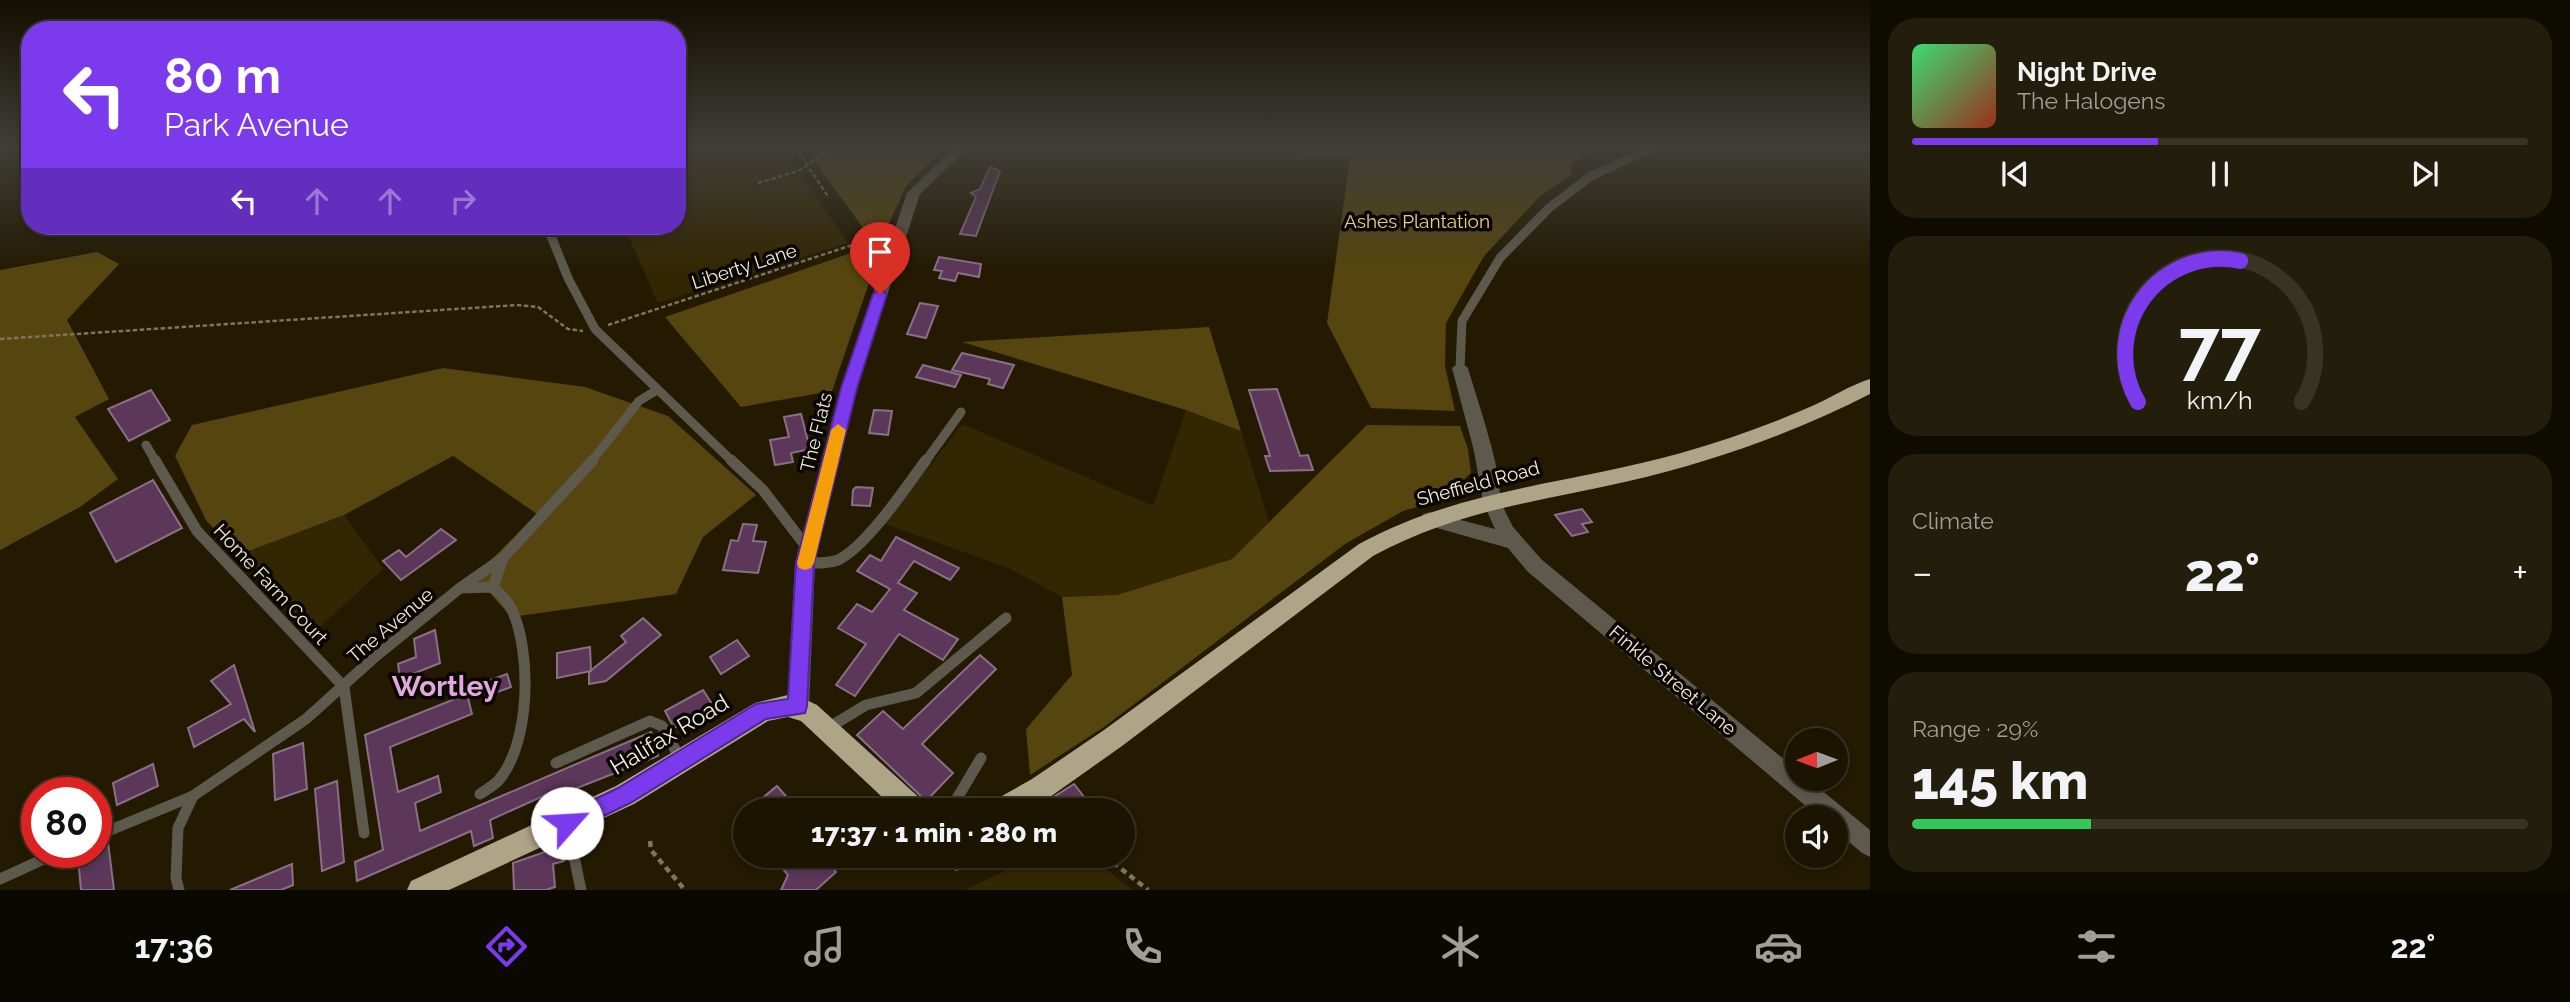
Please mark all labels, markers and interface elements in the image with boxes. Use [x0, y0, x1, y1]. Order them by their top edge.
text: 80 m [164, 47, 281, 104]
icon: left [49, 49, 140, 140]
text: Night Drive [2017, 57, 2156, 87]
text: The Halogens [2017, 87, 2165, 114]
text: Park Avenue [164, 106, 349, 143]
icon: previous [1996, 155, 2034, 193]
icon: pause [2201, 155, 2239, 193]
icon: next [2406, 155, 2444, 193]
icon: left [225, 182, 263, 220]
icon: ahead [298, 182, 336, 220]
icon: ahead [371, 182, 409, 220]
icon: right [444, 182, 482, 220]
park label: Ashes Plantation [1344, 210, 1490, 232]
pin [850, 222, 910, 294]
icon: arrive [861, 233, 899, 271]
street label: Liberty Lane [689, 239, 799, 293]
text: 77 [2179, 304, 2261, 389]
text: km/h [2187, 385, 2253, 415]
street label: The Flats [796, 390, 836, 474]
street label: Sheffield Road [1414, 456, 1542, 510]
text: Climate [1912, 507, 1994, 534]
street label: Home Farm Court [210, 519, 333, 649]
text: 22° [2185, 542, 2260, 603]
text: − [1912, 550, 1932, 595]
text: + [2512, 550, 2528, 595]
street label: The Avenue [343, 583, 437, 667]
street label: Finkle Street Lane [1605, 621, 1741, 739]
district label: Wortley [392, 670, 499, 703]
street label: Halifax Road [605, 688, 733, 780]
text: Range · 29% [1912, 715, 2038, 742]
north arrow [1785, 728, 1848, 791]
map controls [1785, 728, 1848, 868]
text: 145 km [1912, 750, 2088, 811]
speed limit sign: 80 [21, 777, 112, 868]
position arrow [530, 786, 604, 860]
button: sound [1785, 805, 1848, 868]
text: 17:37 · 1 min · 280 m [811, 818, 1057, 848]
icon: directions [482, 922, 531, 971]
icon: music [800, 922, 849, 971]
icon: phone [1118, 922, 1167, 971]
icon: climate [1436, 922, 1485, 971]
icon: car [1754, 922, 1803, 971]
icon: filters [2072, 922, 2121, 971]
text: 17:36 [135, 928, 213, 965]
text: 22° [2390, 928, 2435, 965]

